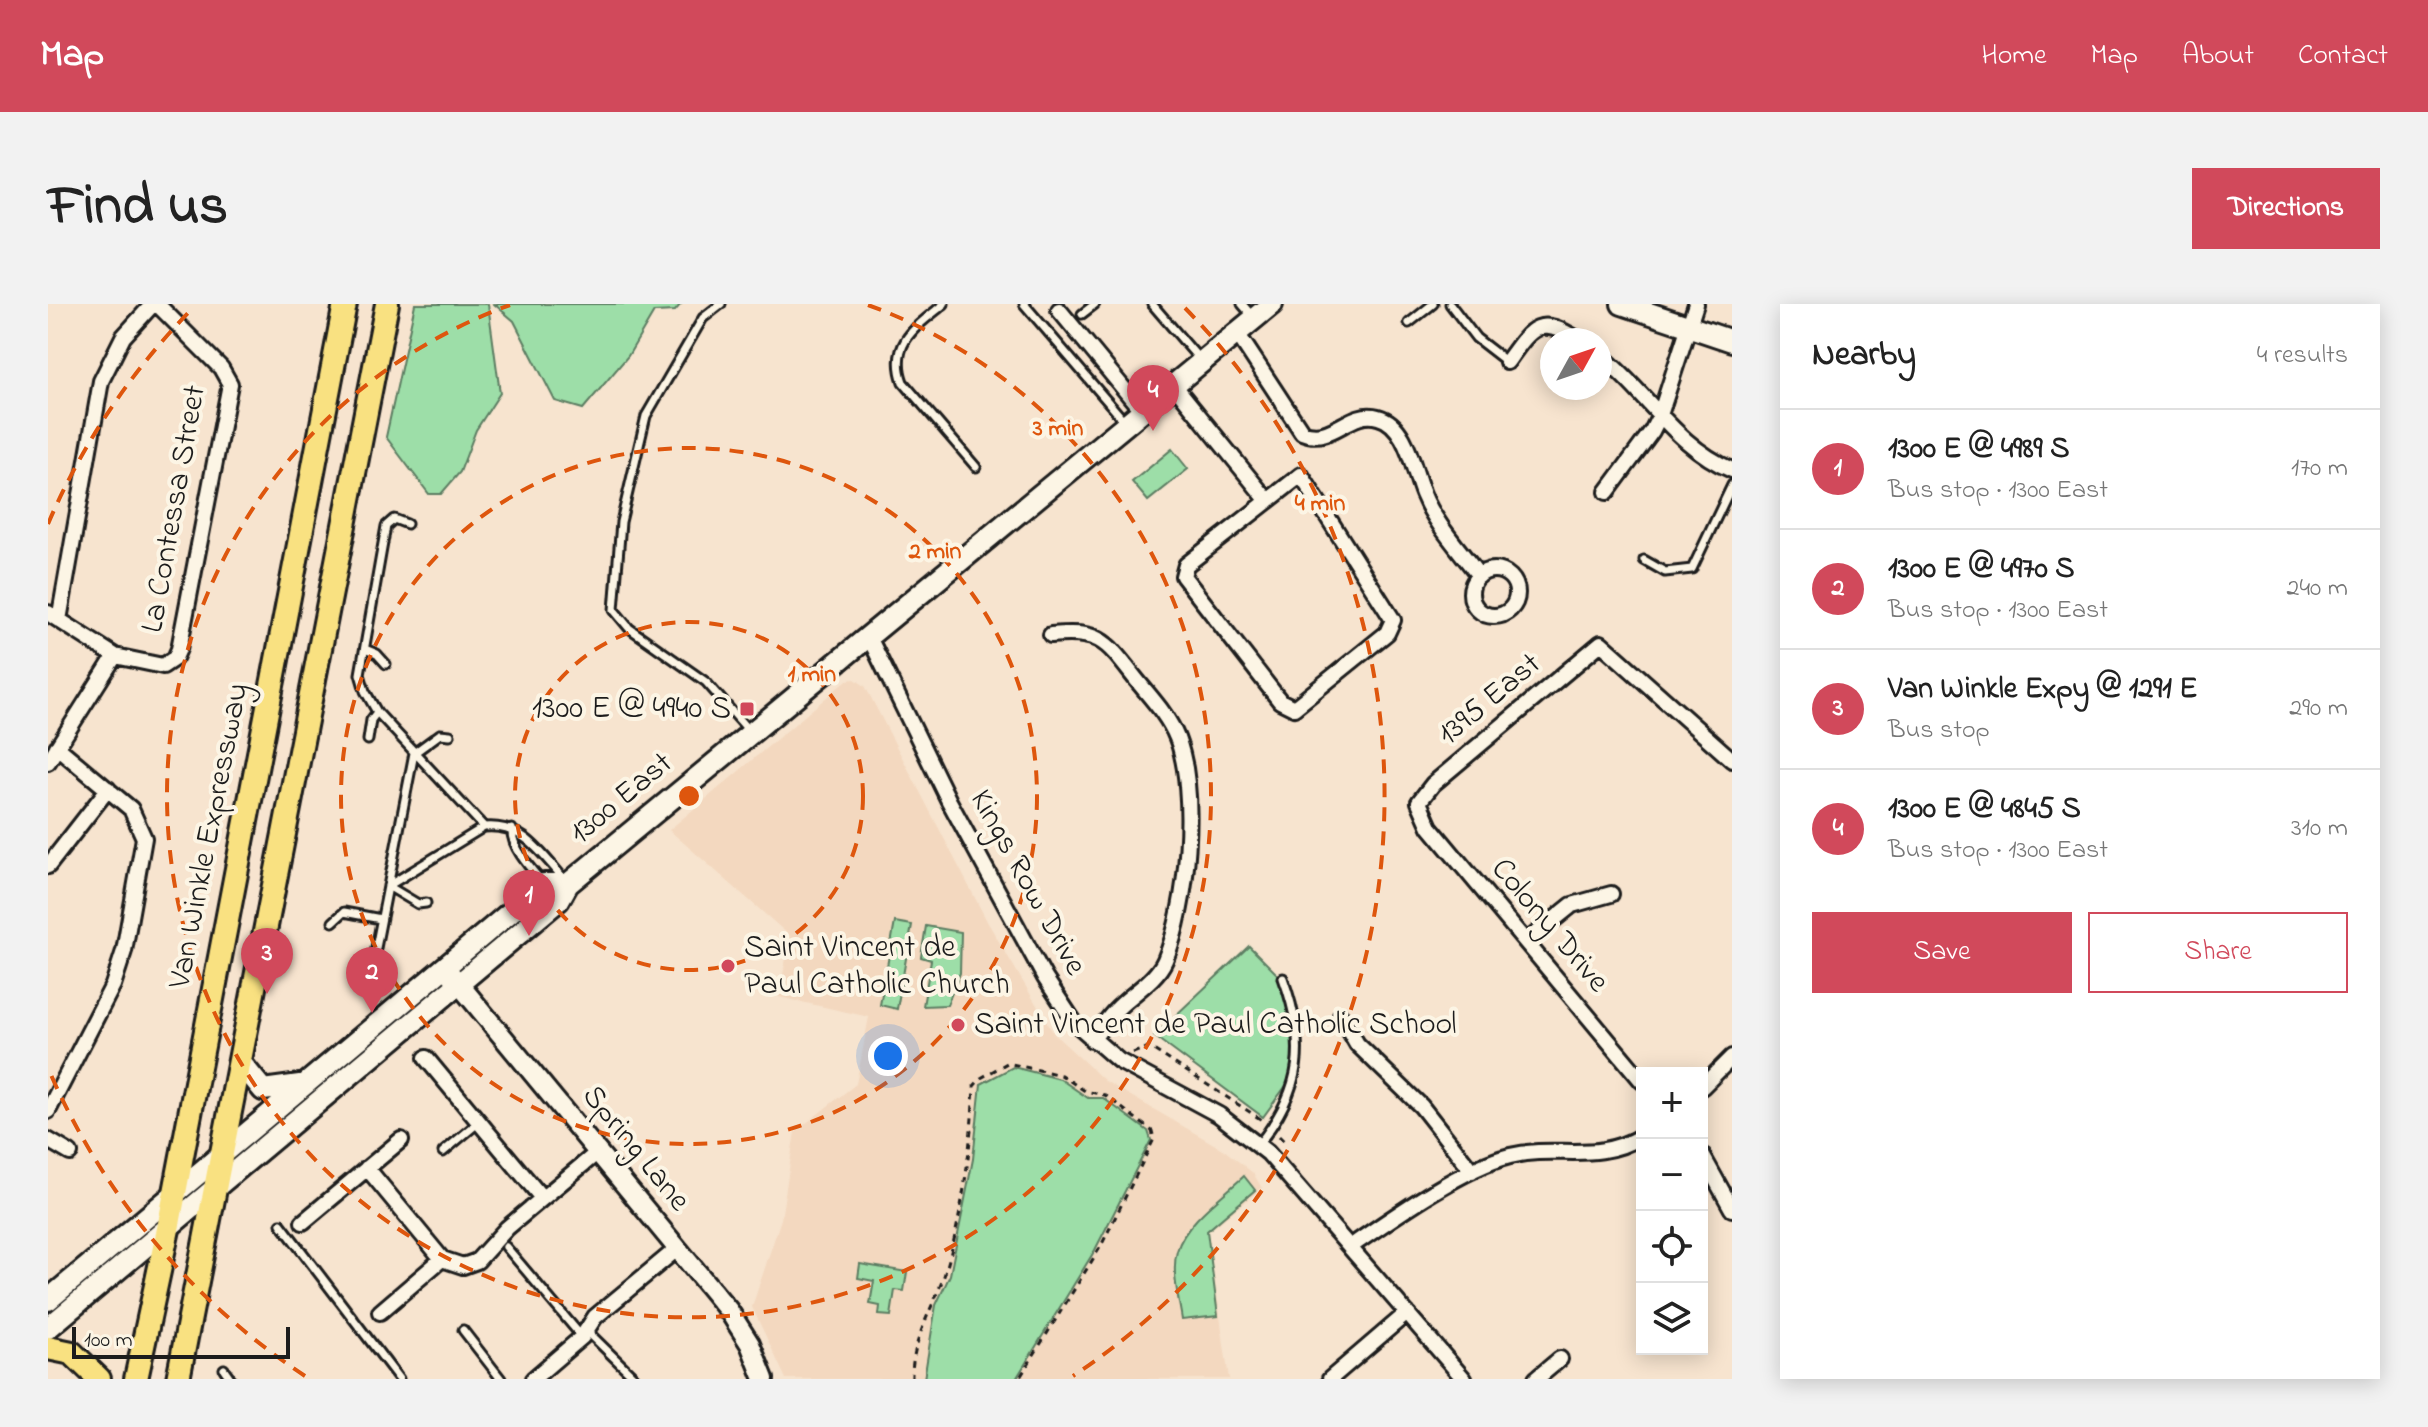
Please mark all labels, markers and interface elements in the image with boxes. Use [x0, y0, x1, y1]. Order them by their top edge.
text: Map [40, 28, 104, 84]
text: Home [1981, 36, 2047, 77]
text: Map [2091, 36, 2138, 77]
text: About [2182, 36, 2254, 77]
text: Contact [2298, 36, 2388, 77]
text: Find us [48, 168, 228, 249]
button: Directions [2192, 168, 2380, 249]
north arrow [1540, 328, 1612, 400]
text: Nearby [1812, 331, 1916, 381]
text: 4 results [2257, 337, 2348, 375]
pin: 4 [1127, 365, 1179, 431]
street label: La Contessa Street [130, 381, 220, 637]
text: 3 min [1032, 412, 1084, 447]
text: 1300 E @ 4989 S [1888, 428, 2069, 472]
text: 1 [1834, 450, 1842, 488]
text: 170 m [2291, 450, 2348, 488]
text: Bus stop · 1300 East [1888, 472, 2108, 510]
text: 4 min [1295, 487, 1345, 522]
text: 2 min [908, 535, 962, 570]
text: 1300 E @ 4970 S [1888, 548, 2074, 592]
text: 2 [1832, 570, 1844, 608]
text: 240 m [2286, 570, 2348, 608]
text: Bus stop · 1300 East [1888, 592, 2108, 630]
street label: 1395 East [1428, 642, 1552, 758]
text: 1 min [788, 658, 836, 693]
text: Van Winkle Expy @ 1291 E [1888, 668, 2197, 712]
street label: Van Winkle Expressway [157, 679, 263, 994]
place label: 1300 E @ 4940 S [532, 686, 731, 733]
text: 3 [1833, 690, 1843, 728]
text: 290 m [2289, 690, 2348, 728]
marker: 1300 E @ 4940 S [738, 700, 756, 718]
text: Bus stop [1888, 712, 1990, 750]
street label: 1300 East [560, 741, 684, 856]
centre of rings [675, 782, 703, 810]
street label: Kings Row Drive [957, 782, 1098, 985]
text: 1300 E @ 4845 S [1888, 788, 2081, 832]
text: 4 [1833, 810, 1843, 848]
text: 310 m [2291, 810, 2348, 848]
text: Bus stop · 1300 East [1888, 832, 2108, 870]
street label: Colony Drive [1478, 848, 1620, 1004]
pin: 1 [503, 870, 555, 936]
button: Save [1812, 912, 2072, 993]
button: Share [2088, 912, 2348, 993]
place label: Saint Vincent de Paul Catholic Church [744, 925, 1010, 1009]
pin: 3 [241, 928, 293, 994]
pin: 2 [346, 947, 398, 1013]
marker: Saint Vincent de Paul Catholic Church [719, 957, 737, 975]
place label: Saint Vincent de Paul Catholic School [974, 1002, 1457, 1049]
marker: Saint Vincent de Paul Catholic School [949, 1016, 967, 1034]
your location [868, 1036, 908, 1076]
map controls [1636, 1067, 1708, 1355]
button: + [1636, 1067, 1708, 1139]
street label: Spring Lane [569, 1076, 701, 1223]
button: − [1636, 1139, 1708, 1211]
button: locate [1636, 1211, 1708, 1283]
button: layers [1636, 1283, 1708, 1355]
scale bar [72, 1323, 290, 1359]
text: 100 m [84, 1325, 133, 1357]

